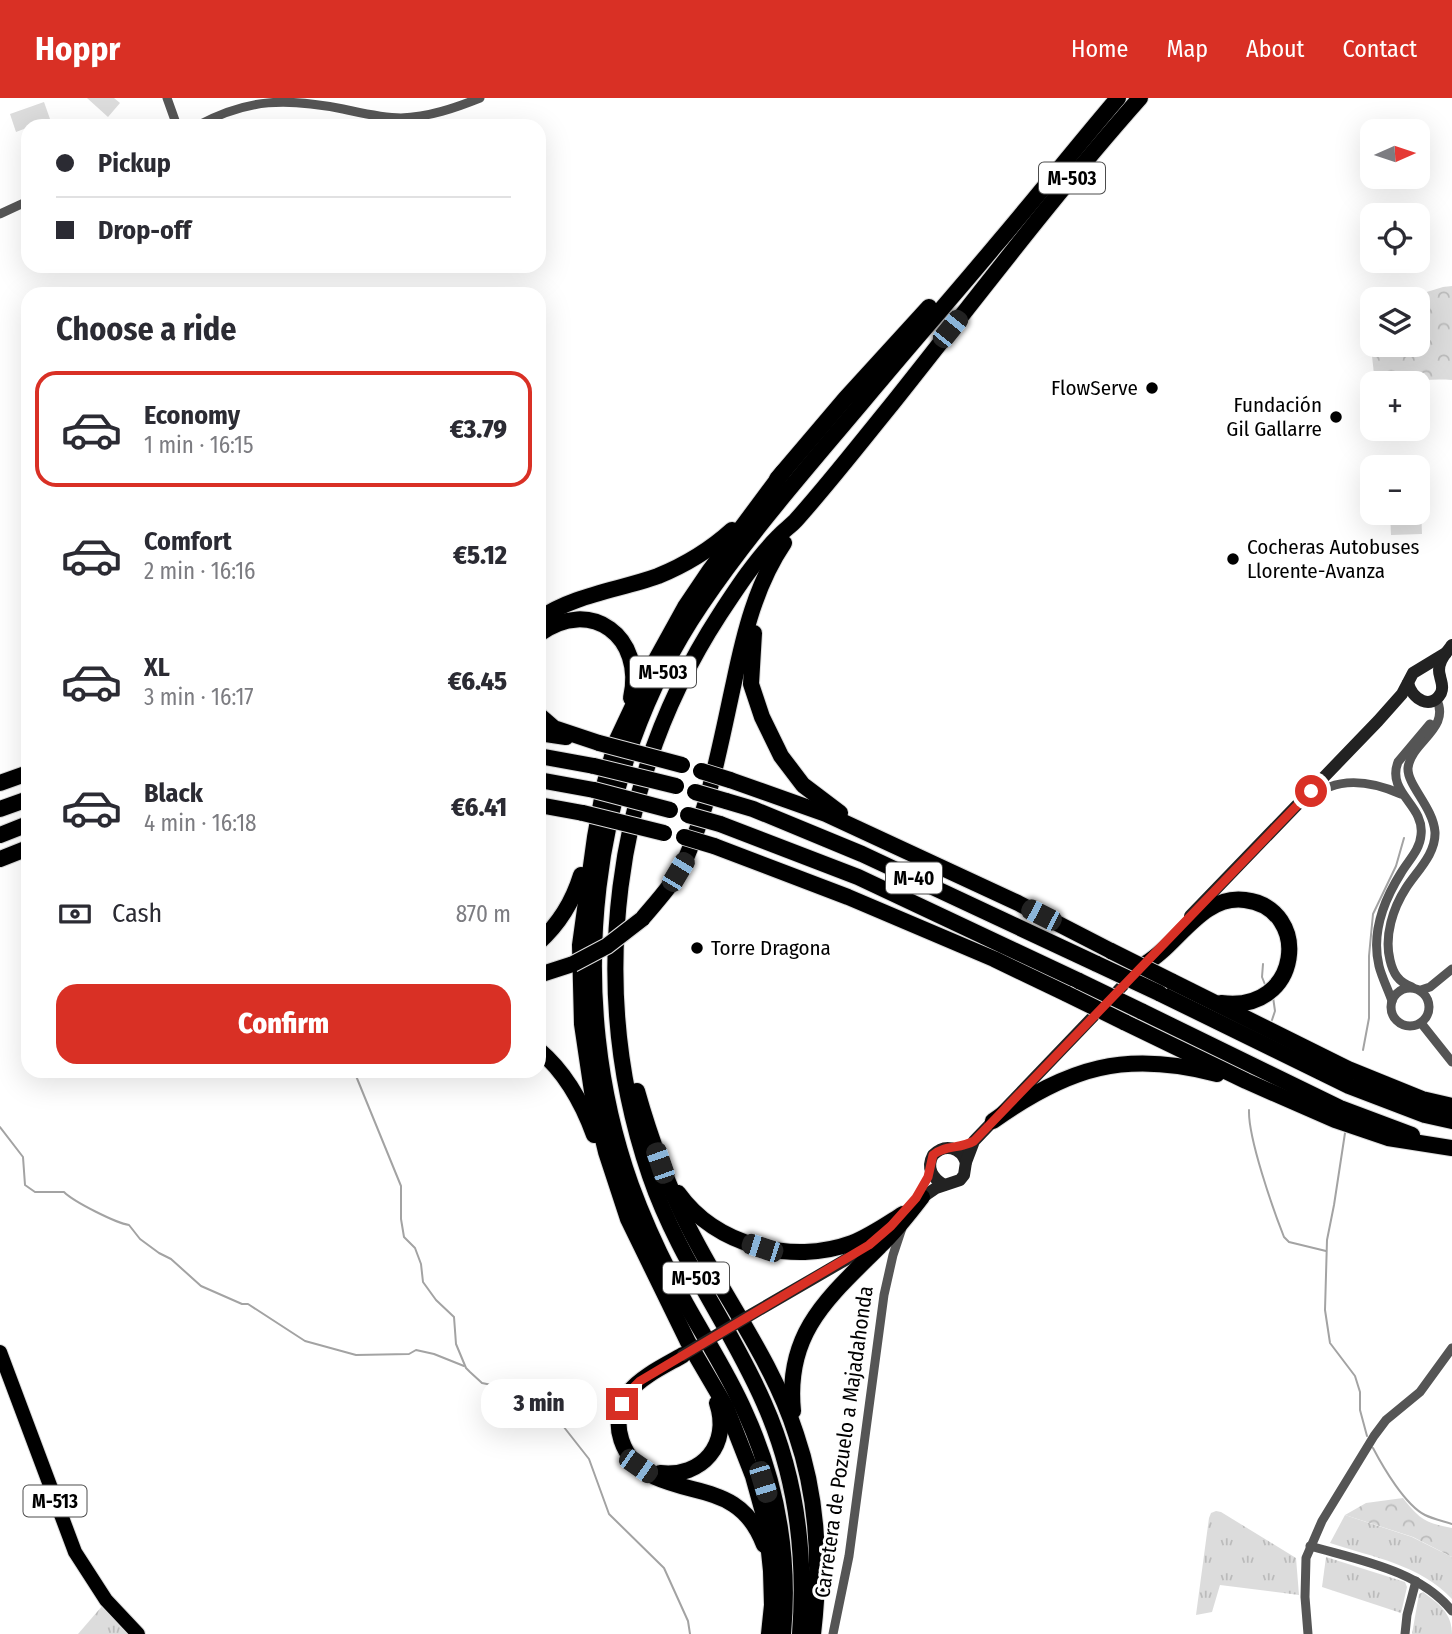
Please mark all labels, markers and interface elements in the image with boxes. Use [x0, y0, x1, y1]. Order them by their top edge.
text: Hoppr [35, 29, 120, 69]
text: Home [1071, 35, 1128, 63]
text: Map [1166, 35, 1208, 63]
text: About [1246, 35, 1304, 63]
text: Contact [1342, 35, 1417, 63]
north arrow [1360, 119, 1430, 189]
map controls [1360, 119, 1430, 525]
text: Pickup [98, 148, 171, 179]
road number: M-503 [1039, 162, 1105, 194]
button: locate [1360, 203, 1430, 273]
text: Drop-off [98, 215, 191, 246]
button: layers [1360, 287, 1430, 357]
car [929, 306, 972, 352]
text: Choose a ride [56, 310, 237, 348]
button: + [1360, 371, 1430, 441]
place label: FlowServe [1051, 375, 1138, 401]
marker: FlowServe [1144, 380, 1160, 396]
place label: Fundación Gil Gallarre [1226, 392, 1322, 442]
icon: car [60, 398, 123, 461]
text: Economy [144, 400, 240, 431]
marker: Fundación Gil Gallarre [1328, 409, 1344, 425]
text: €3.79 [450, 414, 507, 445]
text: 1 min · 16:15 [144, 431, 254, 459]
button: − [1360, 455, 1430, 525]
icon: car [60, 524, 123, 587]
text: Comfort [144, 526, 232, 557]
place label: Cocheras Autobuses Llorente-Avanza [1247, 534, 1420, 584]
text: €5.12 [453, 540, 507, 571]
marker: Cocheras Autobuses Llorente-Avanza [1225, 551, 1241, 567]
text: 2 min · 16:16 [144, 557, 256, 585]
icon: car [60, 650, 123, 713]
text: XL [144, 652, 170, 683]
road number: M-503 [630, 656, 696, 688]
text: €6.45 [448, 666, 507, 697]
text: 3 min · 16:17 [144, 683, 254, 711]
route start [1295, 775, 1327, 807]
icon: car [60, 776, 123, 839]
text: Black [144, 778, 203, 809]
text: €6.41 [451, 792, 507, 823]
text: 4 min · 16:18 [144, 809, 257, 837]
car [659, 849, 698, 895]
road number: M-40 [886, 862, 942, 894]
icon: cash [56, 895, 94, 933]
car [1018, 896, 1065, 934]
text: Cash [112, 898, 162, 929]
text: 870 m [456, 900, 511, 928]
place label: Torre Dragona [711, 935, 831, 961]
marker: Torre Dragona [689, 940, 705, 956]
button: Confirm [56, 984, 511, 1064]
car [644, 1140, 677, 1186]
car [739, 1232, 786, 1264]
road number: M-503 [663, 1262, 729, 1294]
street label: Carretera de Pozuelo a Majadahonda [809, 1284, 879, 1600]
callout: 3 min [482, 1380, 598, 1428]
route end [606, 1388, 638, 1420]
text: 3 min [513, 1389, 565, 1417]
car [615, 1445, 662, 1487]
car [747, 1459, 780, 1505]
road number: M-513 [23, 1485, 86, 1516]

